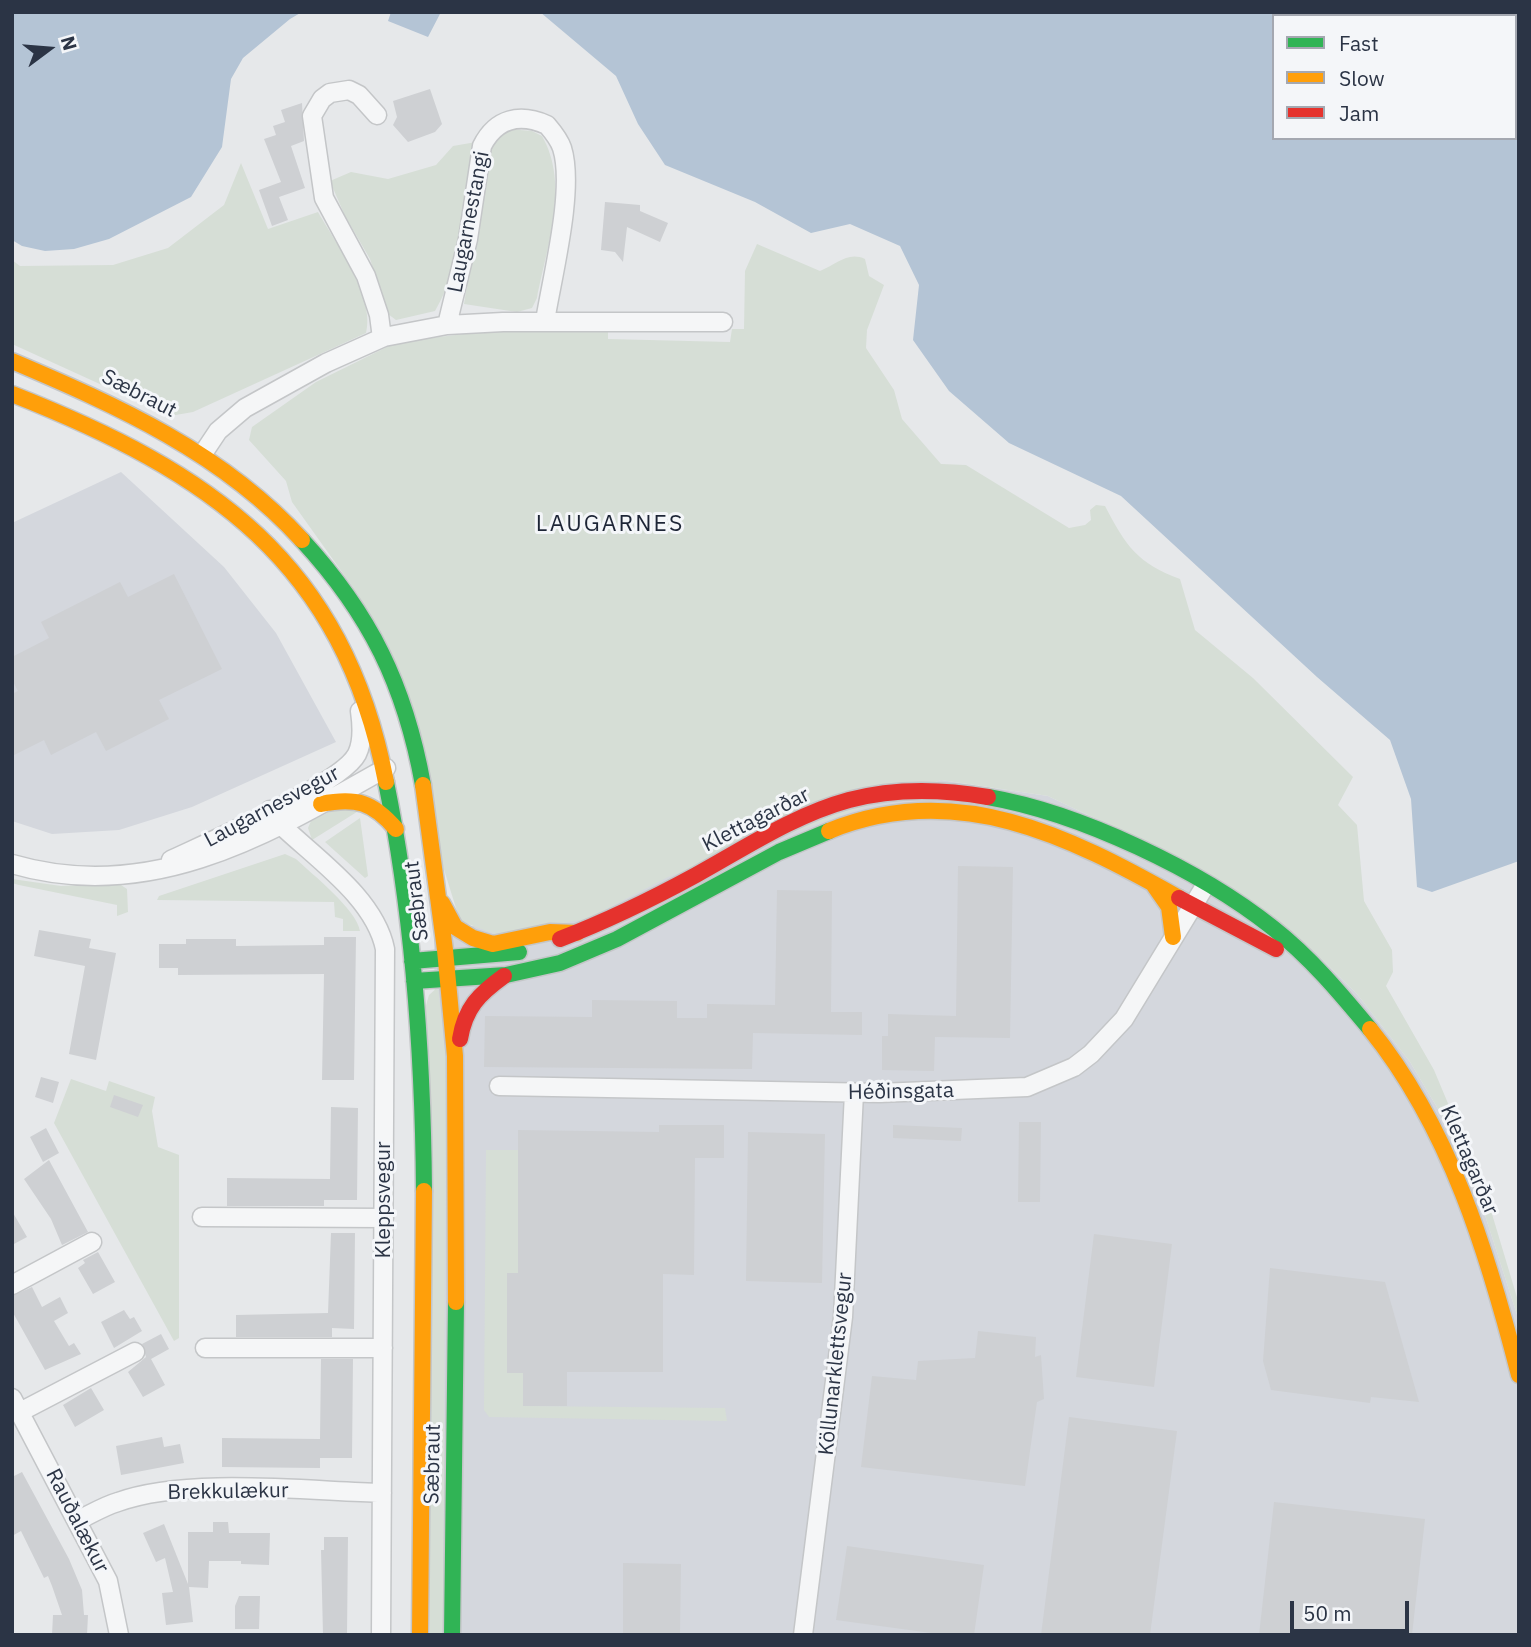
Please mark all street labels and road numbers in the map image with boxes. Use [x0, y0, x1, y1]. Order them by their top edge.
street label: Laugarnestangi [443, 149, 495, 295]
street label: Sæbraut [97, 364, 181, 424]
street label: Laugarnesvegur [200, 761, 344, 853]
street label: Klettagarðar [698, 782, 814, 858]
street label: Sæbraut [400, 859, 434, 943]
street label: Héðinsgata [848, 1078, 954, 1106]
street label: Klettagarðar [1435, 1101, 1503, 1219]
street label: Kleppsvegur [371, 1141, 397, 1259]
street label: Köllunarklettsvegur [814, 1271, 858, 1457]
street label: Sæbraut [420, 1423, 446, 1505]
street label: Rauðalækur [40, 1465, 114, 1577]
street label: Brekkulækur [167, 1478, 289, 1506]

